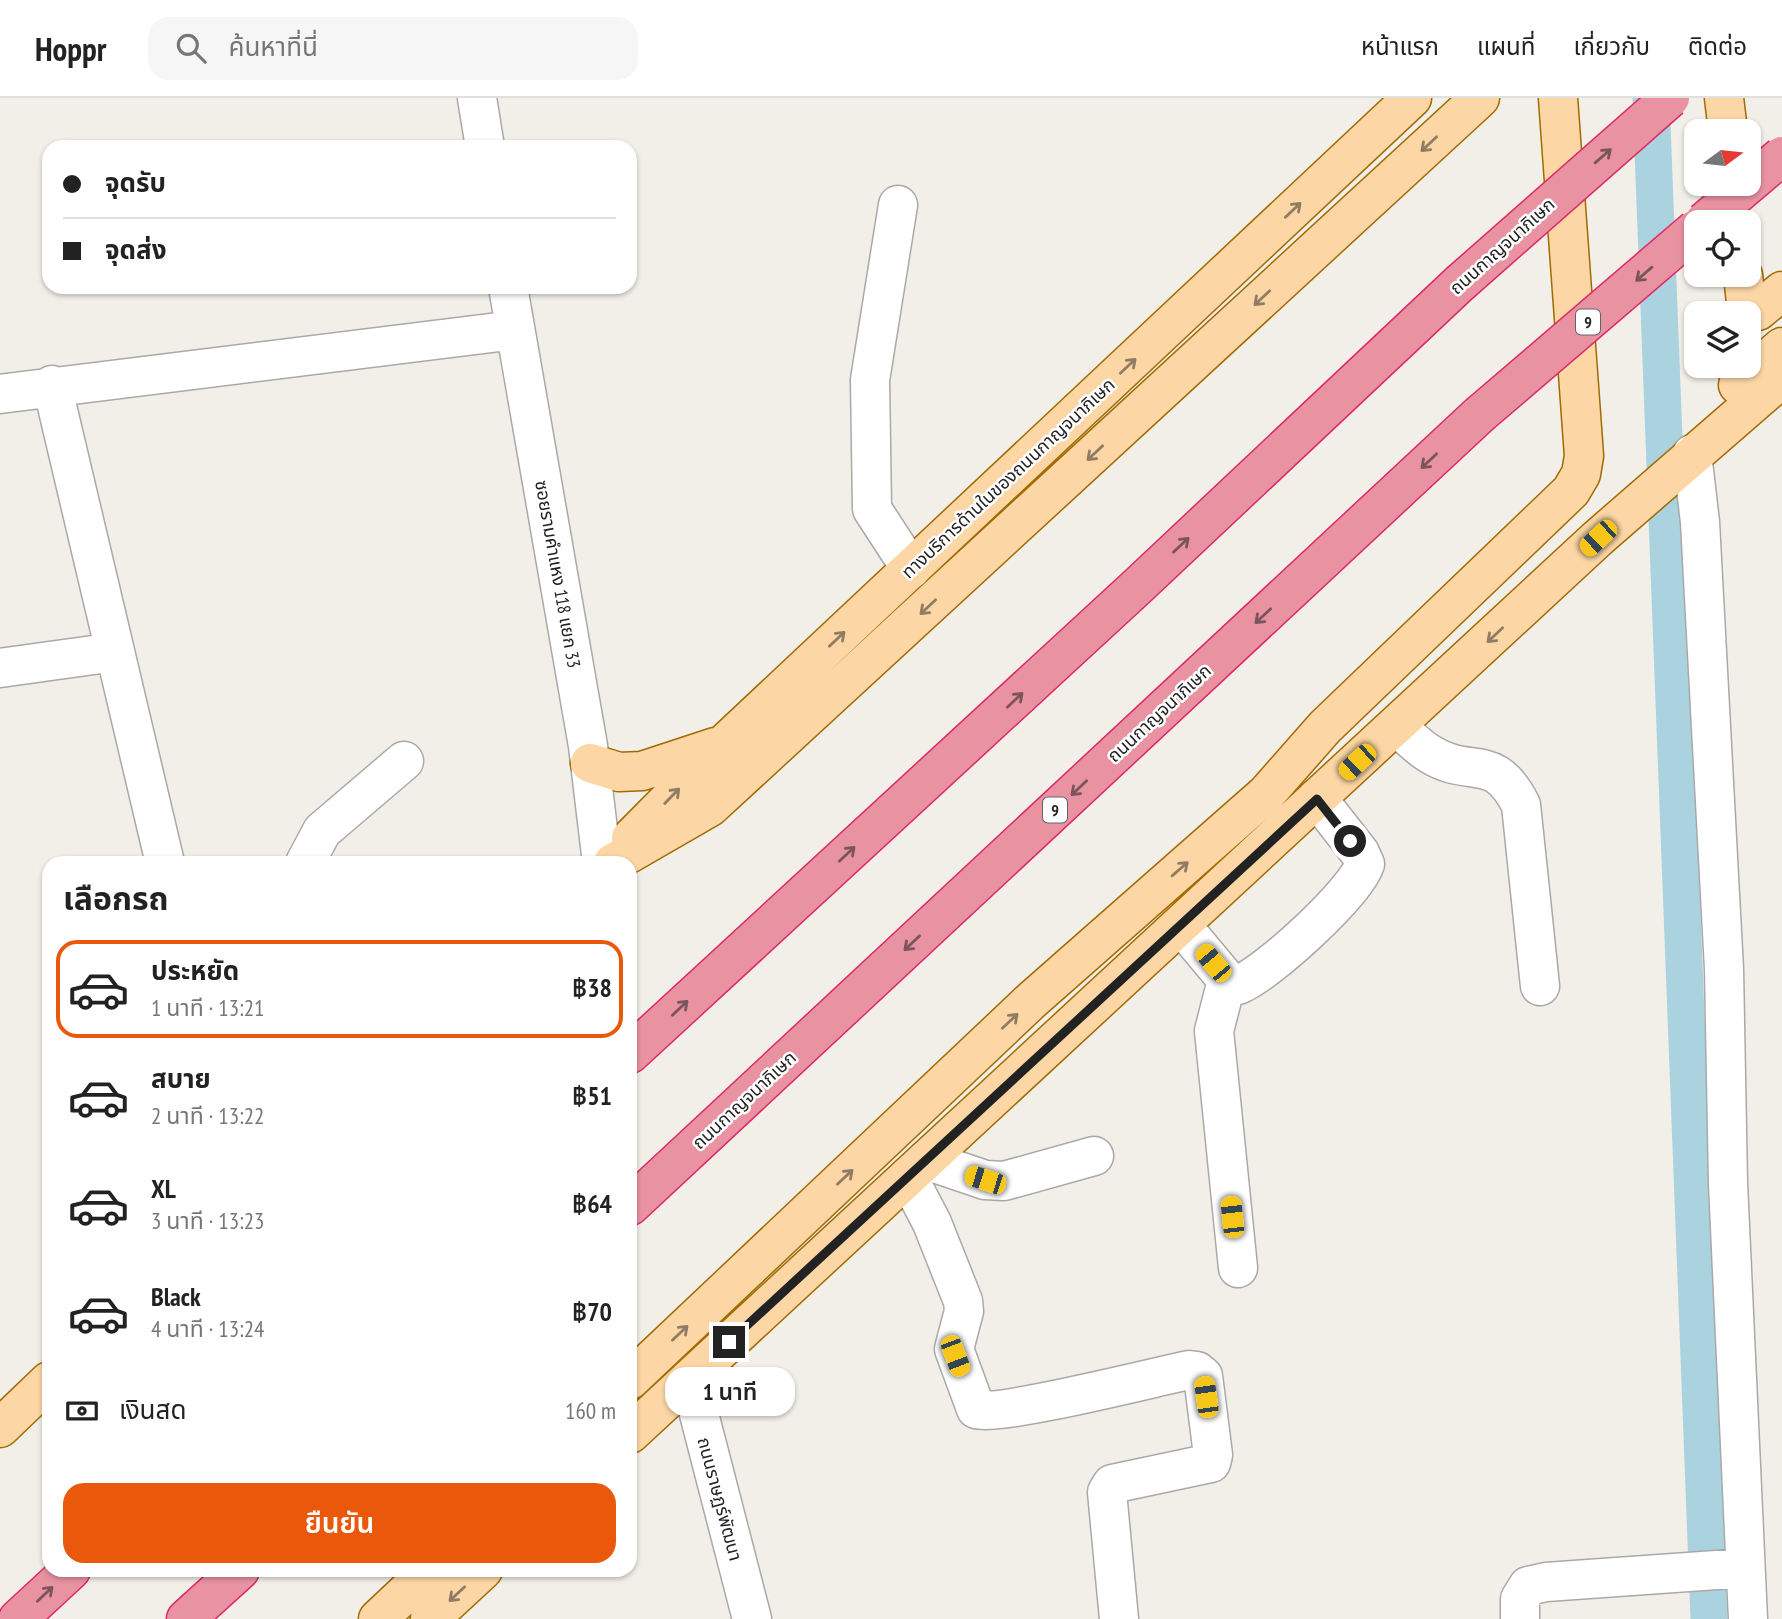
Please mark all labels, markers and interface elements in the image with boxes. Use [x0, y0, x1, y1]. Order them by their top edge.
search box [148, 17, 638, 80]
text: Hoppr [35, 27, 106, 70]
icon: search [172, 29, 210, 67]
text: ค้นหาที่นี่ [228, 30, 318, 63]
text: หน้าแรก [1361, 31, 1439, 62]
text: แผนที่ [1477, 31, 1535, 62]
text: เกี่ยวกับ [1573, 31, 1650, 62]
text: ติดต่อ [1688, 31, 1747, 62]
north arrow [1684, 119, 1760, 196]
map controls [1684, 119, 1761, 378]
one-way arrow [1421, 136, 1438, 153]
one-way arrow [1594, 148, 1612, 164]
text: จุดรับ [105, 166, 166, 199]
street label: ถนนกาญจนาภิเษก [1445, 193, 1559, 299]
one-way arrow [1284, 201, 1301, 218]
button: locate [1684, 210, 1761, 287]
text: จุดส่ง [105, 233, 167, 266]
one-way arrow [1635, 266, 1653, 282]
one-way arrow [1254, 290, 1271, 307]
button: layers [1684, 301, 1761, 378]
road number: 9 [1576, 310, 1600, 334]
one-way arrow [1119, 357, 1136, 374]
street label: ทางบริการด้านในของถนนกาญจนาภิเษก [896, 373, 1120, 583]
one-way arrow [1087, 444, 1104, 461]
one-way arrow [1420, 453, 1438, 469]
street label: ซอยรามคำแหง 118 แยก 33 [530, 478, 586, 670]
car [1576, 516, 1621, 560]
one-way arrow [1172, 537, 1190, 554]
one-way arrow [920, 598, 937, 615]
one-way arrow [1255, 608, 1272, 625]
one-way arrow [1486, 626, 1503, 643]
one-way arrow [828, 630, 845, 647]
street label: ถนนกาญจนาภิเษก [1102, 659, 1216, 767]
one-way arrow [1006, 691, 1023, 708]
car [1335, 740, 1380, 784]
one-way arrow [1070, 780, 1088, 796]
one-way arrow [664, 788, 681, 805]
road number: 9 [1043, 797, 1067, 822]
route start [1334, 825, 1366, 857]
one-way arrow [838, 846, 856, 862]
one-way arrow [1171, 861, 1188, 878]
text: เลือกรถ [63, 877, 168, 919]
one-way arrow [903, 935, 921, 951]
car [1192, 940, 1235, 986]
text: ประหยัด [151, 954, 239, 987]
icon: car [67, 958, 130, 1021]
text: ฿38 [572, 971, 612, 1004]
text: 1 นาที · 13:21 [151, 993, 264, 1022]
one-way arrow [671, 1000, 688, 1017]
one-way arrow [1001, 1012, 1018, 1029]
street label: ถนนกาญจนาภิเษก [687, 1046, 801, 1154]
text: สบาย [151, 1062, 211, 1095]
icon: car [67, 1066, 130, 1129]
text: ฿51 [572, 1079, 612, 1112]
text: 2 นาที · 13:22 [151, 1101, 264, 1130]
car [962, 1164, 1009, 1196]
one-way arrow [836, 1169, 853, 1186]
text: XL [151, 1172, 176, 1205]
icon: car [67, 1174, 130, 1237]
text: ฿64 [572, 1187, 612, 1220]
car [1220, 1195, 1245, 1239]
text: 3 นาที · 13:23 [151, 1206, 264, 1235]
text: Black [151, 1280, 201, 1313]
icon: car [67, 1282, 130, 1345]
text: ฿70 [572, 1295, 612, 1328]
text: 4 นาที · 13:24 [151, 1314, 264, 1343]
one-way arrow [671, 1325, 688, 1342]
route end [713, 1326, 745, 1358]
car [938, 1333, 973, 1379]
callout: 1 นาที [664, 1366, 794, 1416]
car [1193, 1375, 1220, 1419]
text: 1 นาที [703, 1377, 757, 1406]
icon: cash [63, 1392, 101, 1430]
text: เงินสด [119, 1393, 186, 1426]
text: 160 m [565, 1396, 616, 1425]
street label: ถนนราษฏร์พัฒนา [692, 1435, 748, 1563]
button: ยืนยัน [63, 1483, 616, 1563]
one-way arrow [36, 1586, 53, 1603]
one-way arrow [449, 1586, 466, 1603]

